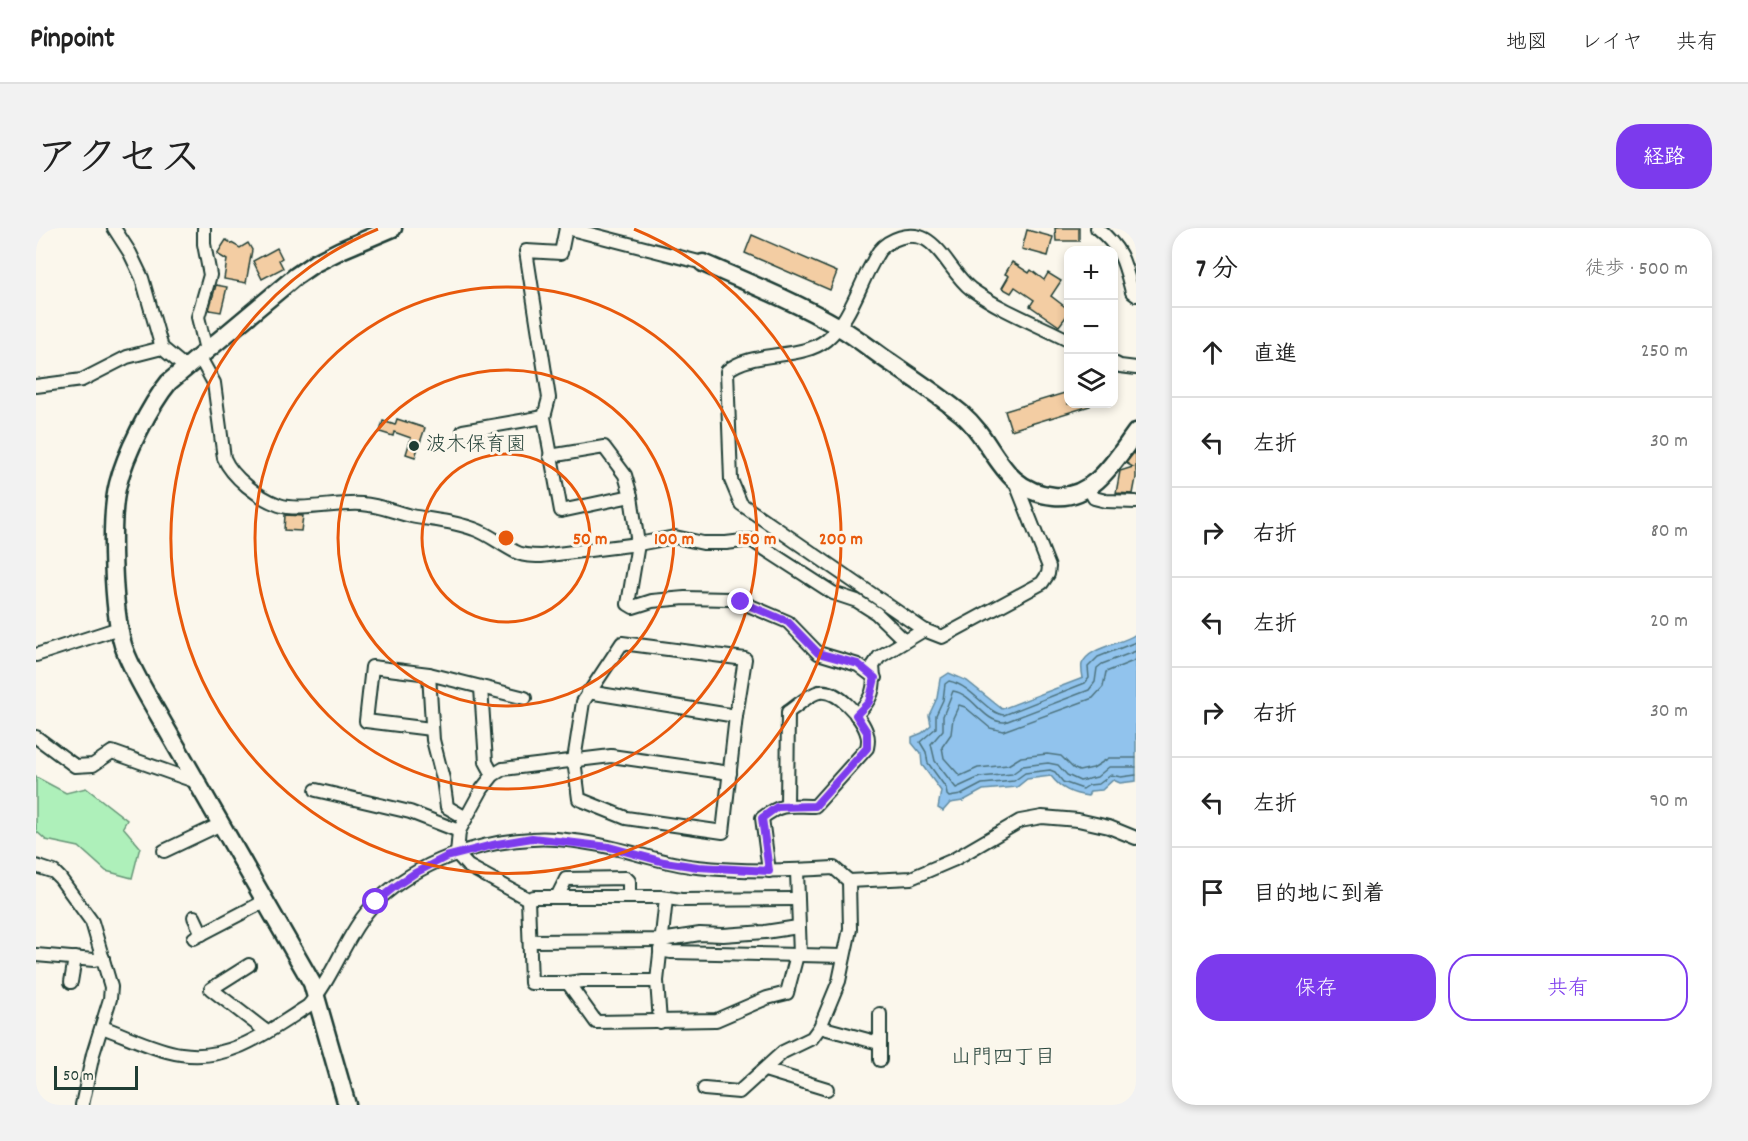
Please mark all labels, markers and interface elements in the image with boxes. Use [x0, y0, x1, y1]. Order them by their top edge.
text: Pinpoint [30, 21, 115, 61]
text: 地図 [1506, 29, 1548, 59]
text: レイヤ [1581, 29, 1643, 59]
text: 共有 [1676, 29, 1718, 59]
button: 経路 [1616, 124, 1712, 189]
text: アクセス [36, 132, 201, 192]
map controls [1064, 246, 1118, 408]
button: + [1064, 246, 1118, 300]
text: 7 分 [1196, 252, 1238, 289]
text: 徒歩 · 500 m [1585, 256, 1688, 284]
button: − [1064, 300, 1118, 354]
icon: ahead [1196, 336, 1229, 369]
text: 250 m [1641, 338, 1688, 366]
text: 直進 [1253, 340, 1297, 371]
button: layers [1064, 354, 1118, 408]
icon: left [1196, 426, 1229, 459]
text: 30 m [1650, 428, 1688, 456]
text: 左折 [1253, 430, 1297, 461]
place label: 波木保育園 [426, 432, 526, 460]
marker: 波木保育園 [407, 439, 421, 453]
icon: right [1196, 516, 1229, 549]
text: 80 m [1651, 518, 1688, 546]
text: 右折 [1253, 520, 1297, 551]
centre of rings [496, 528, 516, 548]
text: 50 m [573, 528, 607, 553]
text: 100 m [654, 528, 694, 553]
text: 150 m [738, 528, 776, 553]
text: 200 m [819, 528, 863, 553]
route end [727, 588, 753, 614]
icon: left [1196, 606, 1229, 639]
text: 20 m [1650, 608, 1688, 636]
text: 左折 [1253, 610, 1297, 641]
icon: right [1196, 696, 1229, 729]
text: 30 m [1650, 698, 1688, 726]
text: 右折 [1253, 700, 1297, 731]
icon: left [1196, 786, 1229, 819]
text: 90 m [1650, 788, 1688, 816]
text: 左折 [1253, 790, 1297, 821]
icon: arrive [1196, 876, 1229, 909]
text: 目的地に到着 [1253, 880, 1385, 911]
route start [362, 888, 388, 914]
button: 保存 [1196, 954, 1436, 1021]
button: 共有 [1448, 954, 1688, 1021]
district label: 山門四丁目 [951, 1044, 1056, 1074]
scale bar [54, 1063, 138, 1090]
text: 50 m [63, 1065, 94, 1088]

